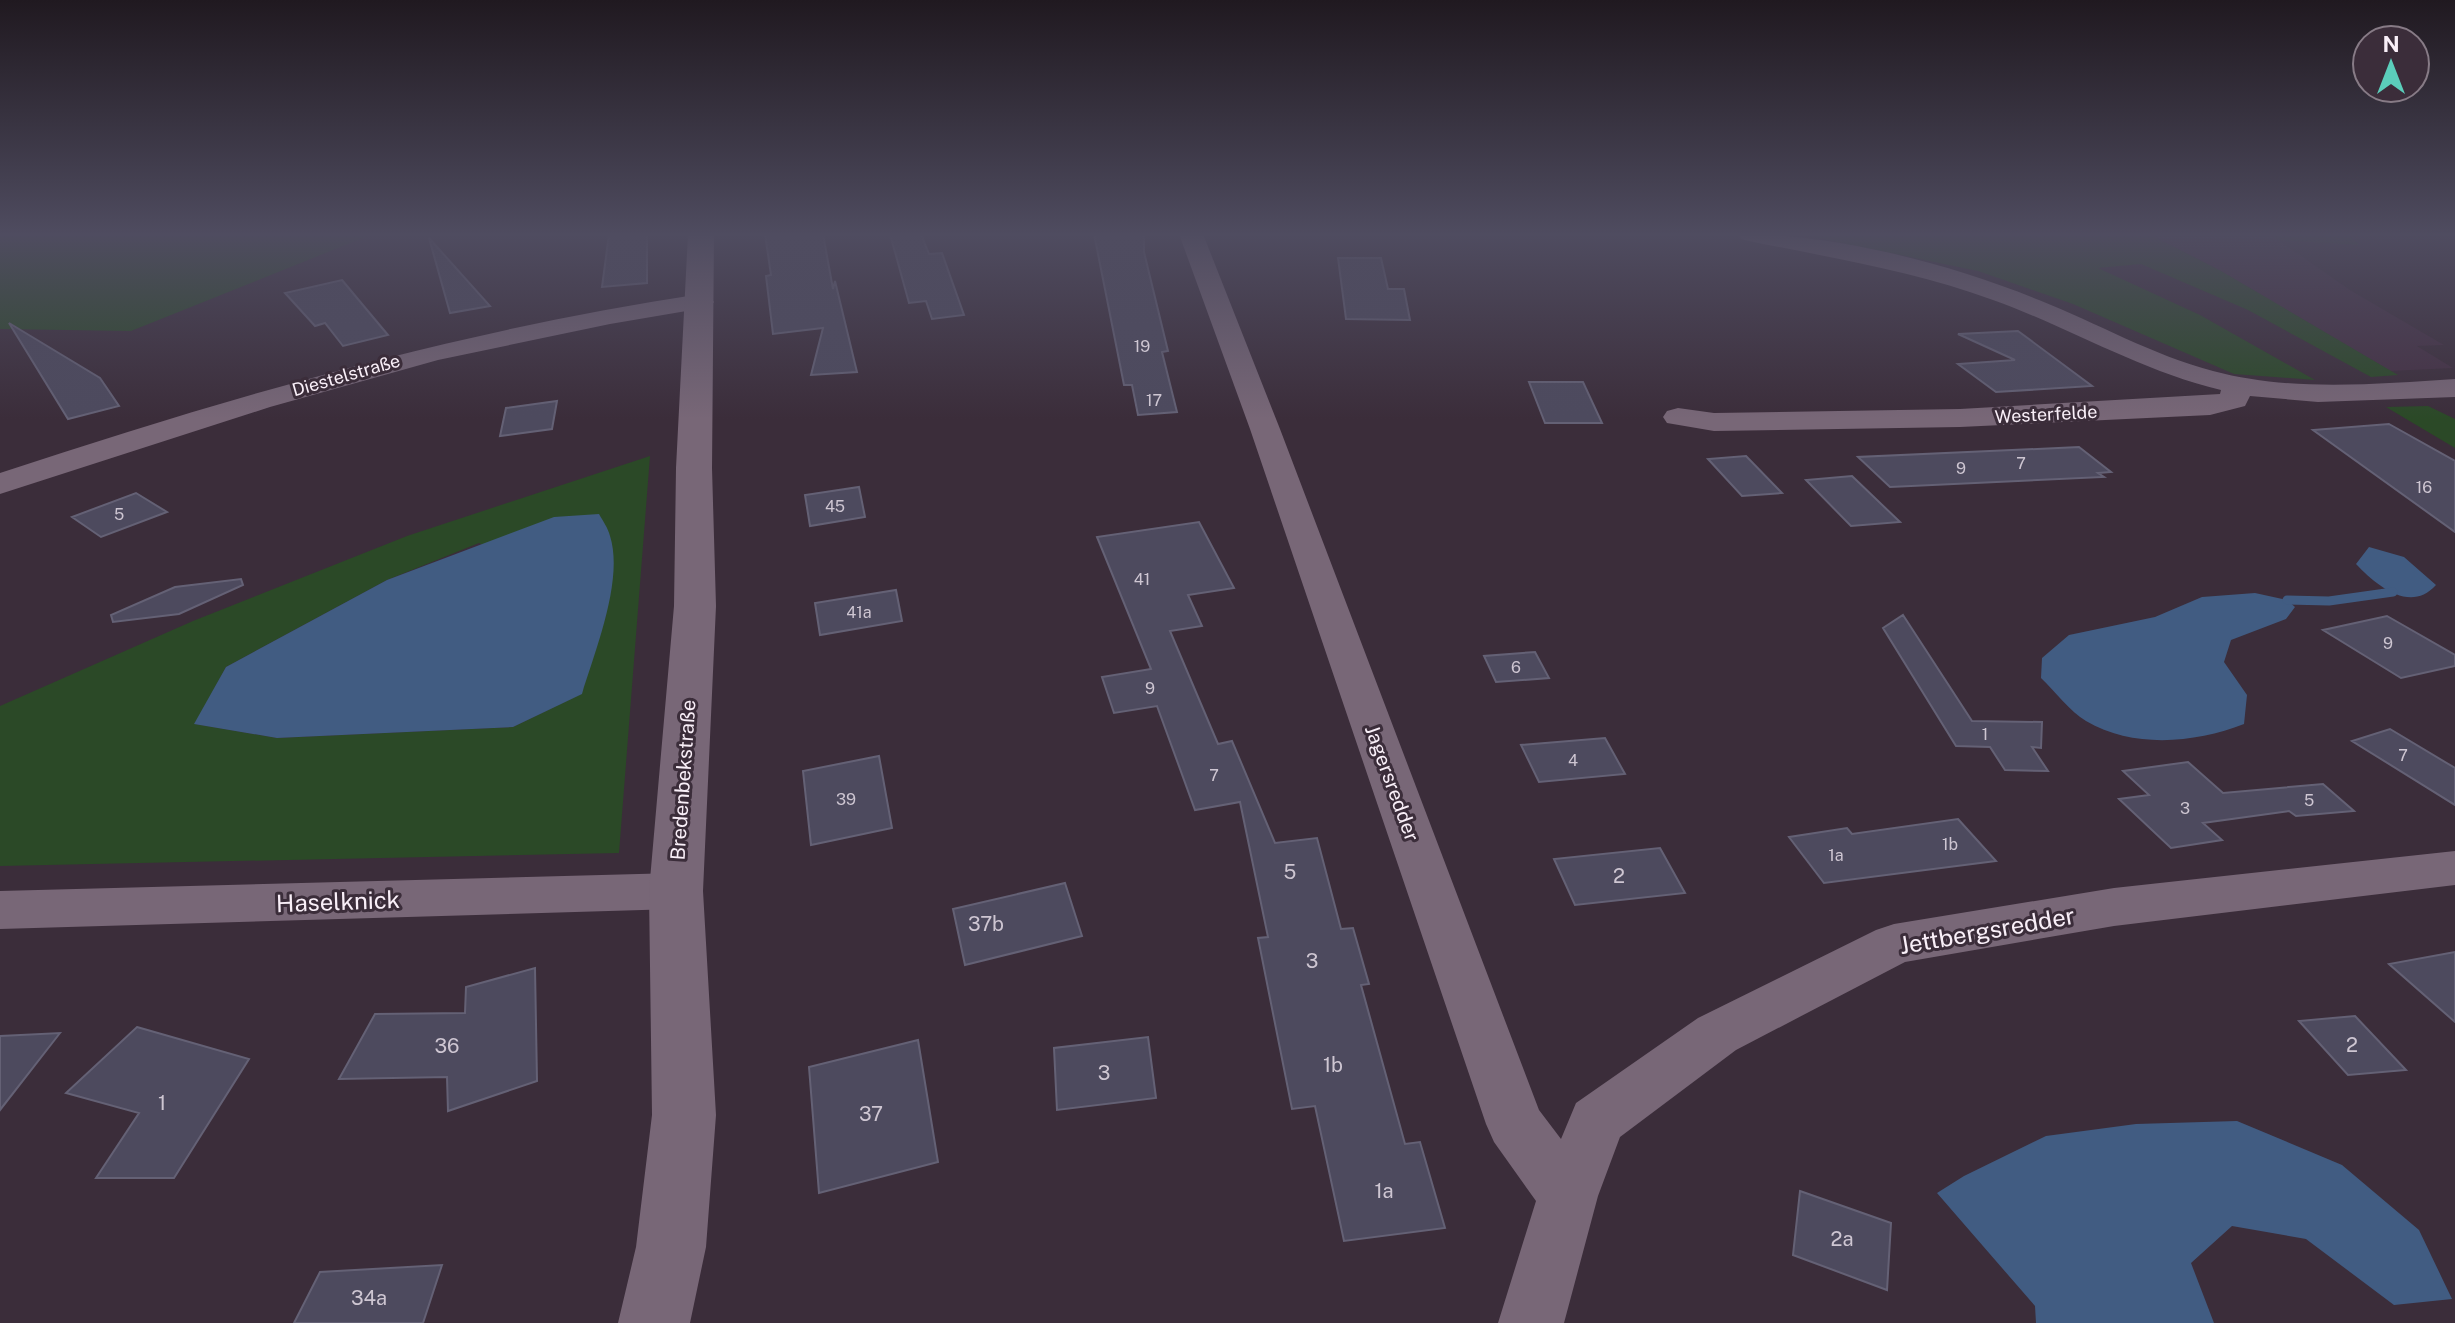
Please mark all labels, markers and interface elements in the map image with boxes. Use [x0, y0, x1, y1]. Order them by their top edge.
north arrow [2351, 24, 2431, 104]
text: N [2382, 31, 2400, 57]
house number: 19 [1134, 337, 1150, 356]
street label: Diestelstraße [290, 350, 402, 400]
house number: 17 [1146, 391, 1162, 410]
street label: Westerfelde [1994, 401, 2098, 427]
house number: 7 [2016, 454, 2026, 473]
house number: 9 [1956, 459, 1966, 478]
house number: 16 [2416, 478, 2432, 497]
house number: 45 [825, 497, 845, 516]
house number: 5 [114, 505, 124, 524]
house number: 41 [1134, 570, 1150, 589]
house number: 41a [846, 603, 872, 622]
house number: 9 [2383, 634, 2393, 653]
house number: 6 [1511, 658, 1521, 677]
house number: 9 [1145, 679, 1155, 698]
street label: Bredenbekstraße [665, 699, 701, 861]
street label: Jagersredder [1360, 722, 1424, 845]
house number: 1 [1982, 725, 1988, 744]
house number: 7 [2398, 746, 2408, 765]
house number: 4 [1568, 751, 1578, 770]
house number: 7 [1209, 766, 1219, 785]
house number: 39 [836, 790, 856, 809]
house number: 5 [2304, 791, 2314, 810]
house number: 3 [2180, 799, 2190, 818]
house number: 1b [1942, 835, 1958, 854]
house number: 1a [1828, 846, 1844, 865]
house number: 5 [1284, 860, 1296, 884]
house number: 2 [1613, 864, 1625, 888]
street label: Haselknick [276, 885, 400, 917]
street label: Jettbergsredder [1897, 901, 2077, 959]
house number: 37b [968, 912, 1004, 936]
house number: 3 [1306, 949, 1318, 973]
house number: 2 [2346, 1033, 2358, 1057]
house number: 36 [435, 1034, 459, 1058]
house number: 1b [1323, 1053, 1343, 1077]
house number: 3 [1098, 1061, 1110, 1085]
house number: 1 [158, 1091, 166, 1115]
house number: 37 [859, 1102, 883, 1126]
house number: 1a [1374, 1179, 1394, 1203]
house number: 2a [1831, 1227, 1853, 1251]
house number: 34a [351, 1286, 387, 1310]

